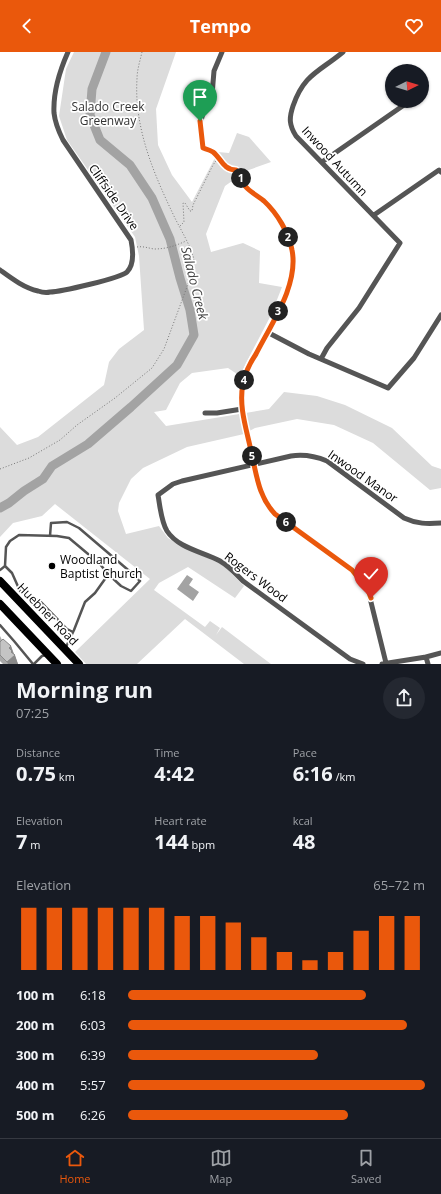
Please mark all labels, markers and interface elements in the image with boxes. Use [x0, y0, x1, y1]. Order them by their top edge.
text: Tempo [190, 14, 251, 38]
icon: back [16, 15, 38, 37]
icon: heart [403, 15, 425, 37]
north arrow [385, 64, 429, 108]
map controls [385, 64, 429, 108]
pin [183, 80, 217, 121]
icon: arrive [189, 86, 211, 108]
park label: Salado Creek Greenway [72, 98, 145, 129]
street label: Inwood Autumn [298, 122, 372, 200]
street label: Cliffside Drive [85, 161, 143, 234]
pin: 1 [231, 168, 251, 188]
text: 1 [238, 170, 244, 185]
pin: 2 [278, 227, 298, 247]
text: 2 [285, 229, 291, 244]
water label: Salado Creek [177, 245, 213, 322]
pin: 3 [268, 301, 288, 321]
text: 3 [275, 303, 281, 318]
pin: 4 [234, 370, 254, 390]
text: 4 [241, 372, 247, 387]
pin: 5 [242, 446, 262, 466]
street label: Inwood Manor [325, 446, 401, 506]
text: 5 [249, 448, 255, 463]
pin: 6 [276, 512, 296, 532]
text: 6 [283, 514, 289, 529]
street label: Rogers Wood [221, 548, 291, 606]
place label: Woodland Baptist Church [60, 551, 142, 582]
pin [354, 557, 388, 598]
marker: Woodland Baptist Church [47, 561, 57, 571]
icon: check [360, 563, 382, 585]
street label: Huebner Road [14, 579, 82, 649]
text: Morning run [16, 674, 153, 704]
button: share [383, 677, 425, 719]
text: 07:25 [16, 704, 49, 722]
text: Distance [16, 745, 60, 760]
text: Time [154, 745, 180, 760]
text: Pace [293, 745, 317, 760]
text: 0.75 [16, 760, 56, 787]
text: 4:42 [154, 760, 194, 787]
text: 6:16 [293, 760, 333, 787]
text: km [56, 769, 75, 784]
text: /km [333, 769, 356, 784]
text: Elevation [16, 813, 63, 828]
text: Heart rate [154, 813, 207, 828]
text: kcal [293, 813, 313, 828]
text: 7 [16, 828, 27, 855]
text: 144 [154, 828, 189, 855]
text: 48 [293, 828, 316, 855]
text: m [27, 837, 40, 852]
text: bpm [189, 837, 215, 852]
text: Elevation [16, 876, 71, 894]
text: 65–72 m [373, 876, 425, 894]
text: 100 m [16, 986, 54, 1004]
text: 6:18 [80, 986, 106, 1004]
text: 200 m [16, 1016, 54, 1034]
text: 6:03 [80, 1016, 106, 1034]
text: 300 m [16, 1046, 54, 1064]
text: 6:39 [80, 1046, 106, 1064]
text: 400 m [16, 1076, 54, 1094]
text: 5:57 [80, 1076, 106, 1094]
text: 500 m [16, 1106, 54, 1124]
text: 6:26 [80, 1106, 106, 1124]
tab: Home [59, 1147, 91, 1186]
tab: Map [209, 1147, 232, 1186]
tab: Saved [351, 1147, 382, 1186]

